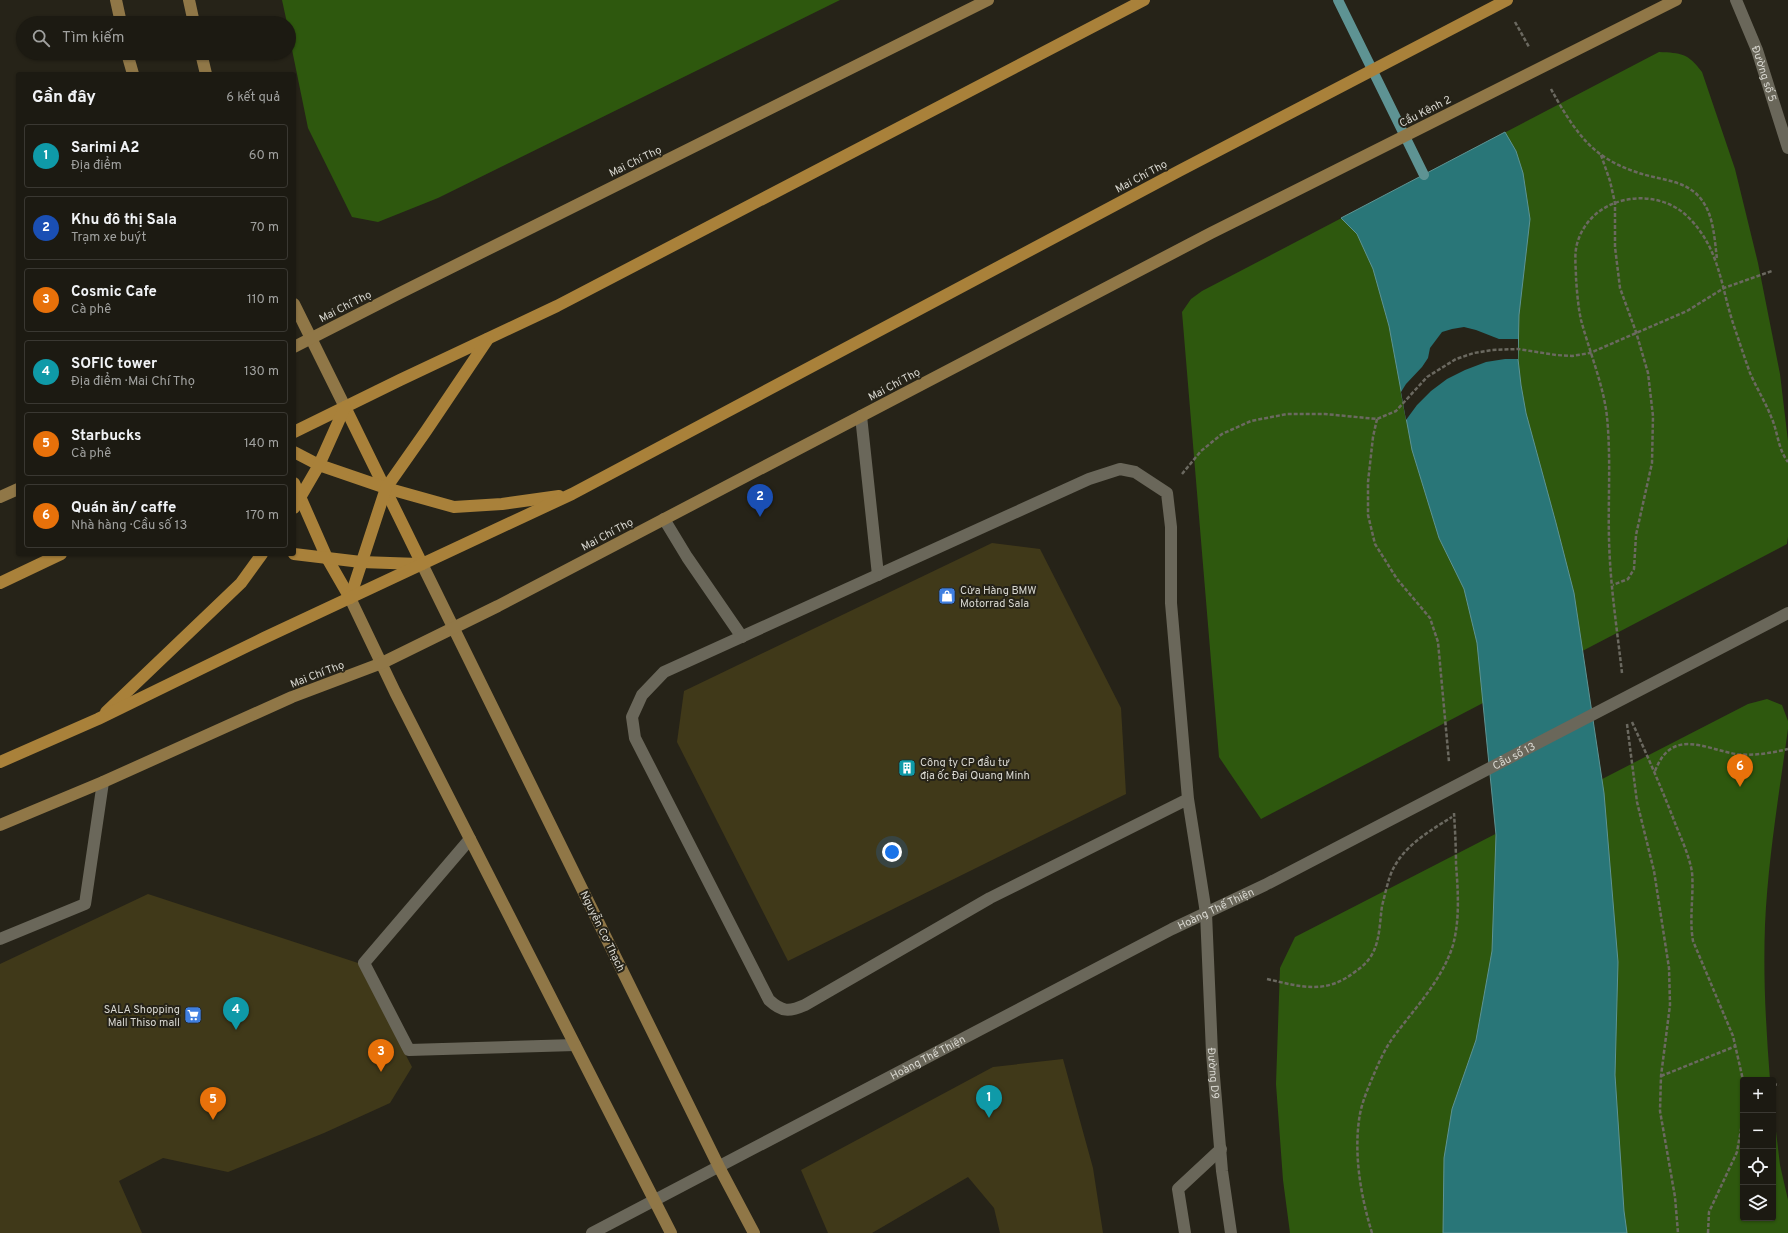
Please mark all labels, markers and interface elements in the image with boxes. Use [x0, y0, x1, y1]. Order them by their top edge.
search box [16, 16, 296, 60]
icon: search [30, 27, 52, 49]
text: Tìm kiếm [62, 29, 124, 48]
street label: Đường số 5 [1748, 44, 1779, 104]
text: Gần đây [32, 87, 96, 109]
text: 6 kết quả [226, 90, 280, 106]
street label: Cầu Kênh 2 [1397, 93, 1454, 131]
text: Sarimi A2 [71, 139, 140, 158]
street label: Mai Chí Thọ [607, 143, 664, 181]
text: 1 [43, 148, 49, 164]
text: 60 m [249, 148, 279, 164]
street label: Mai Chí Thọ [1113, 157, 1170, 196]
text: Địa điểm [71, 158, 122, 174]
text: Khu đô thị Sala [71, 211, 177, 230]
text: 2 [42, 220, 50, 236]
text: 70 m [250, 220, 279, 236]
text: Trạm xe buýt [71, 230, 146, 246]
text: Cosmic Cafe [71, 283, 157, 302]
street label: Mai Chí Thọ [317, 288, 374, 326]
text: 3 [42, 292, 50, 308]
text: 110 m [247, 292, 279, 308]
text: Cà phê [71, 302, 111, 318]
text: SOFIC tower [71, 355, 157, 374]
text: 4 [42, 364, 50, 380]
text: 130 m [244, 364, 279, 380]
street label: Mai Chí Thọ [866, 365, 923, 404]
text: Địa điểm · Mai Chí Thọ [71, 374, 195, 390]
text: Starbucks [71, 427, 141, 446]
text: 5 [42, 436, 50, 452]
text: 140 m [244, 436, 279, 452]
text: Cà phê [71, 446, 111, 462]
pin: 2 [747, 484, 773, 517]
text: Quán ăn/ caffe [71, 499, 176, 518]
text: 6 [42, 508, 50, 524]
text: 170 m [245, 508, 279, 524]
street label: Mai Chí Thọ [579, 515, 636, 554]
text: Nhà hàng · Cầu số 13 [71, 518, 187, 534]
place label: Cửa Hàng BMW Motorrad Sala [960, 584, 1037, 611]
shop icon: Cửa Hàng BMW Motorrad Sala [937, 586, 957, 606]
street label: Mai Chí Thọ [288, 658, 346, 692]
street label: Cầu số 13 [1490, 740, 1538, 773]
pin: 6 [1727, 754, 1753, 787]
place label: Công ty CP đầu tư địa ốc Đại Quang Minh [920, 756, 1030, 783]
building icon: Công ty CP đầu tư địa ốc Đại Quang Minh [897, 758, 917, 778]
your location [882, 842, 902, 862]
street label: Hoàng Thế Thiện [1175, 885, 1257, 933]
street label: Nguyễn Cơ Thạch [576, 888, 629, 974]
pin: 4 [223, 997, 249, 1030]
place label: SALA Shopping Mall Thiso mall [104, 1003, 180, 1030]
supermarket icon: SALA Shopping Mall Thiso mall [183, 1005, 203, 1025]
street label: Hoàng Thế Thiện [888, 1032, 968, 1083]
pin: 3 [368, 1039, 394, 1072]
street label: Đường D9 [1204, 1047, 1222, 1100]
map controls [1740, 1077, 1776, 1221]
button: + [1740, 1077, 1776, 1113]
pin: 1 [976, 1085, 1002, 1118]
pin: 5 [200, 1087, 226, 1120]
button: − [1740, 1113, 1776, 1149]
button: locate [1740, 1149, 1776, 1185]
button: layers [1740, 1185, 1776, 1221]

